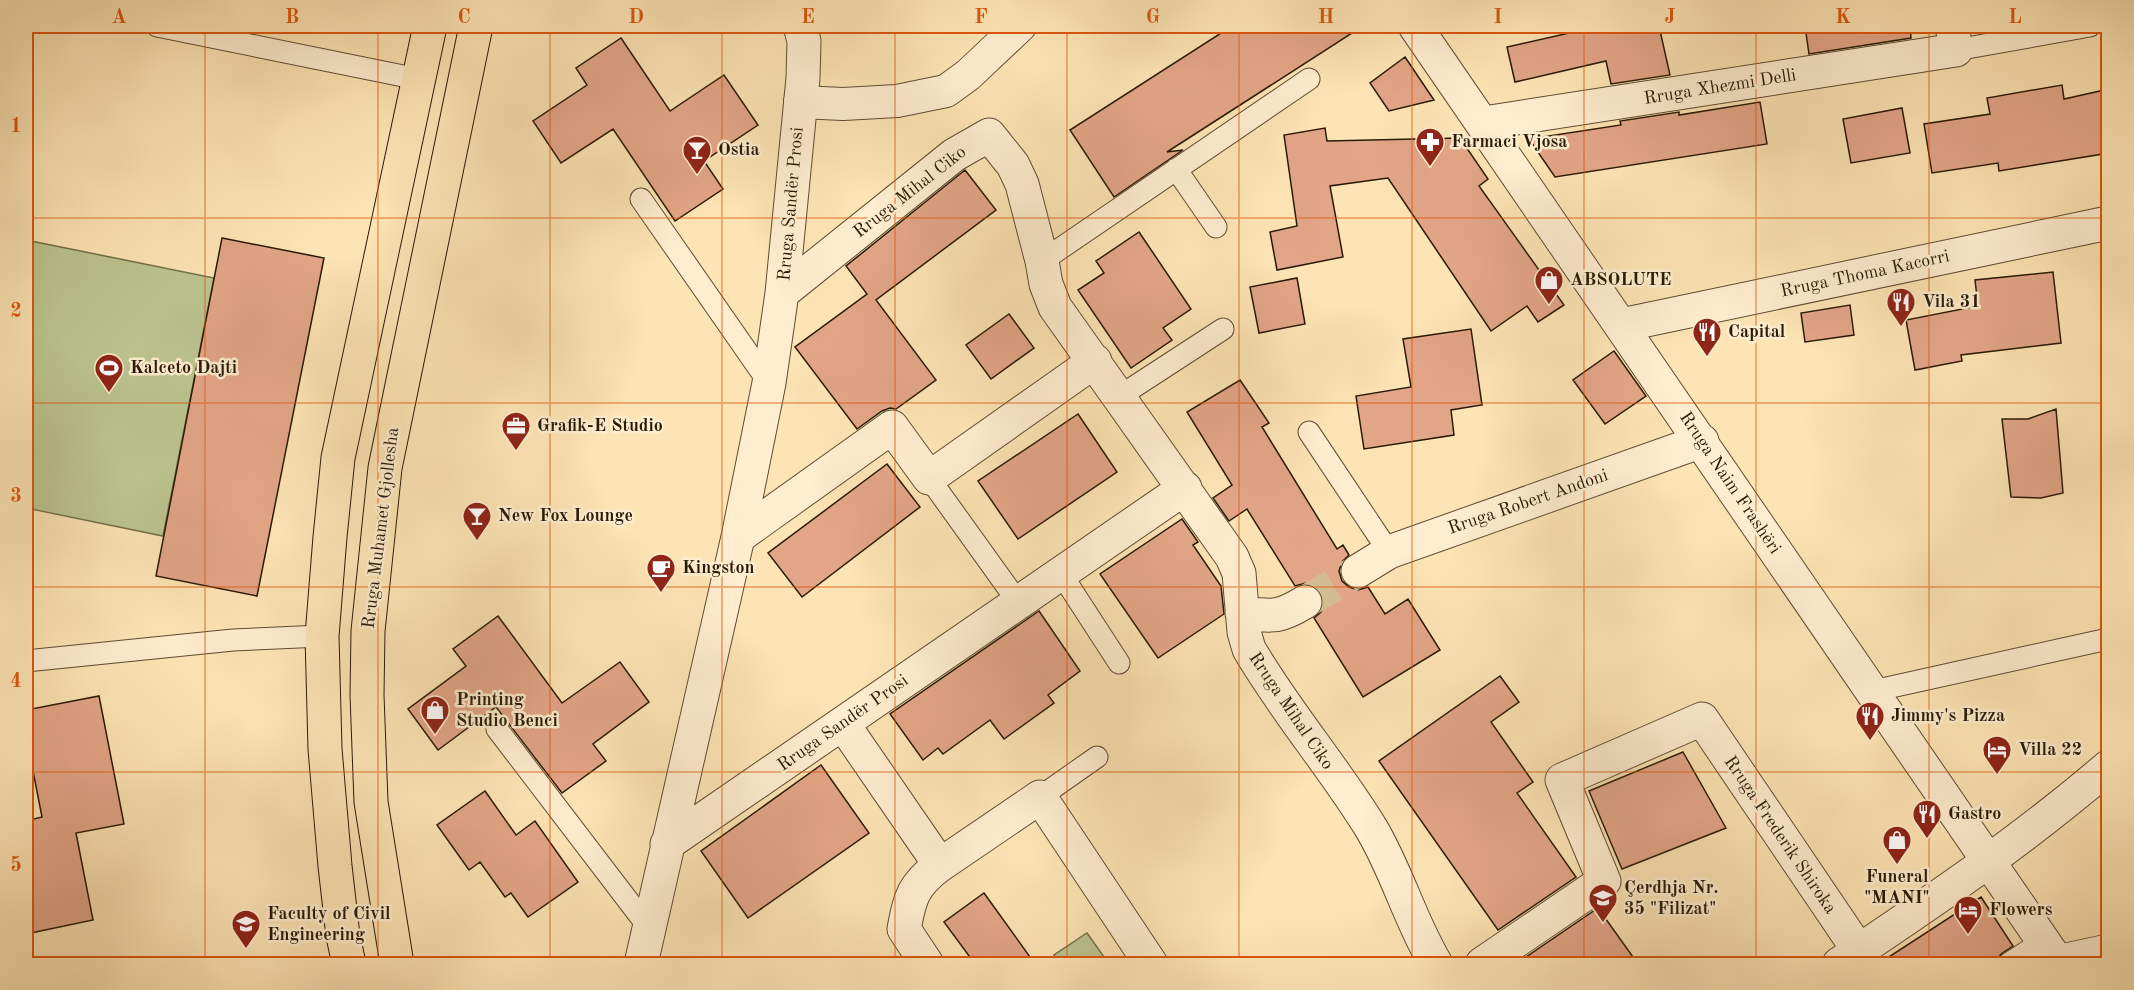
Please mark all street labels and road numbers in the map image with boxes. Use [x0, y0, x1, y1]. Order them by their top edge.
street label: Rruga Xhezmi Delli [1642, 66, 1798, 108]
street label: Rruga Sandër Prosi [775, 126, 807, 282]
street label: Rruga Mihal Ciko [850, 143, 970, 241]
street label: Rruga Thoma Kacorri [1779, 247, 1951, 301]
street label: Rruga Naim Frashëri [1676, 409, 1784, 557]
street label: Rruga Muhamet Gjollesha [360, 426, 402, 630]
street label: Rruga Robert Andoni [1446, 466, 1610, 538]
street label: Rruga Mihal Ciko [1245, 649, 1337, 773]
street label: Rruga Sandër Prosi [775, 671, 912, 775]
street label: Rruga Frederik Shiroka [1721, 753, 1840, 917]

